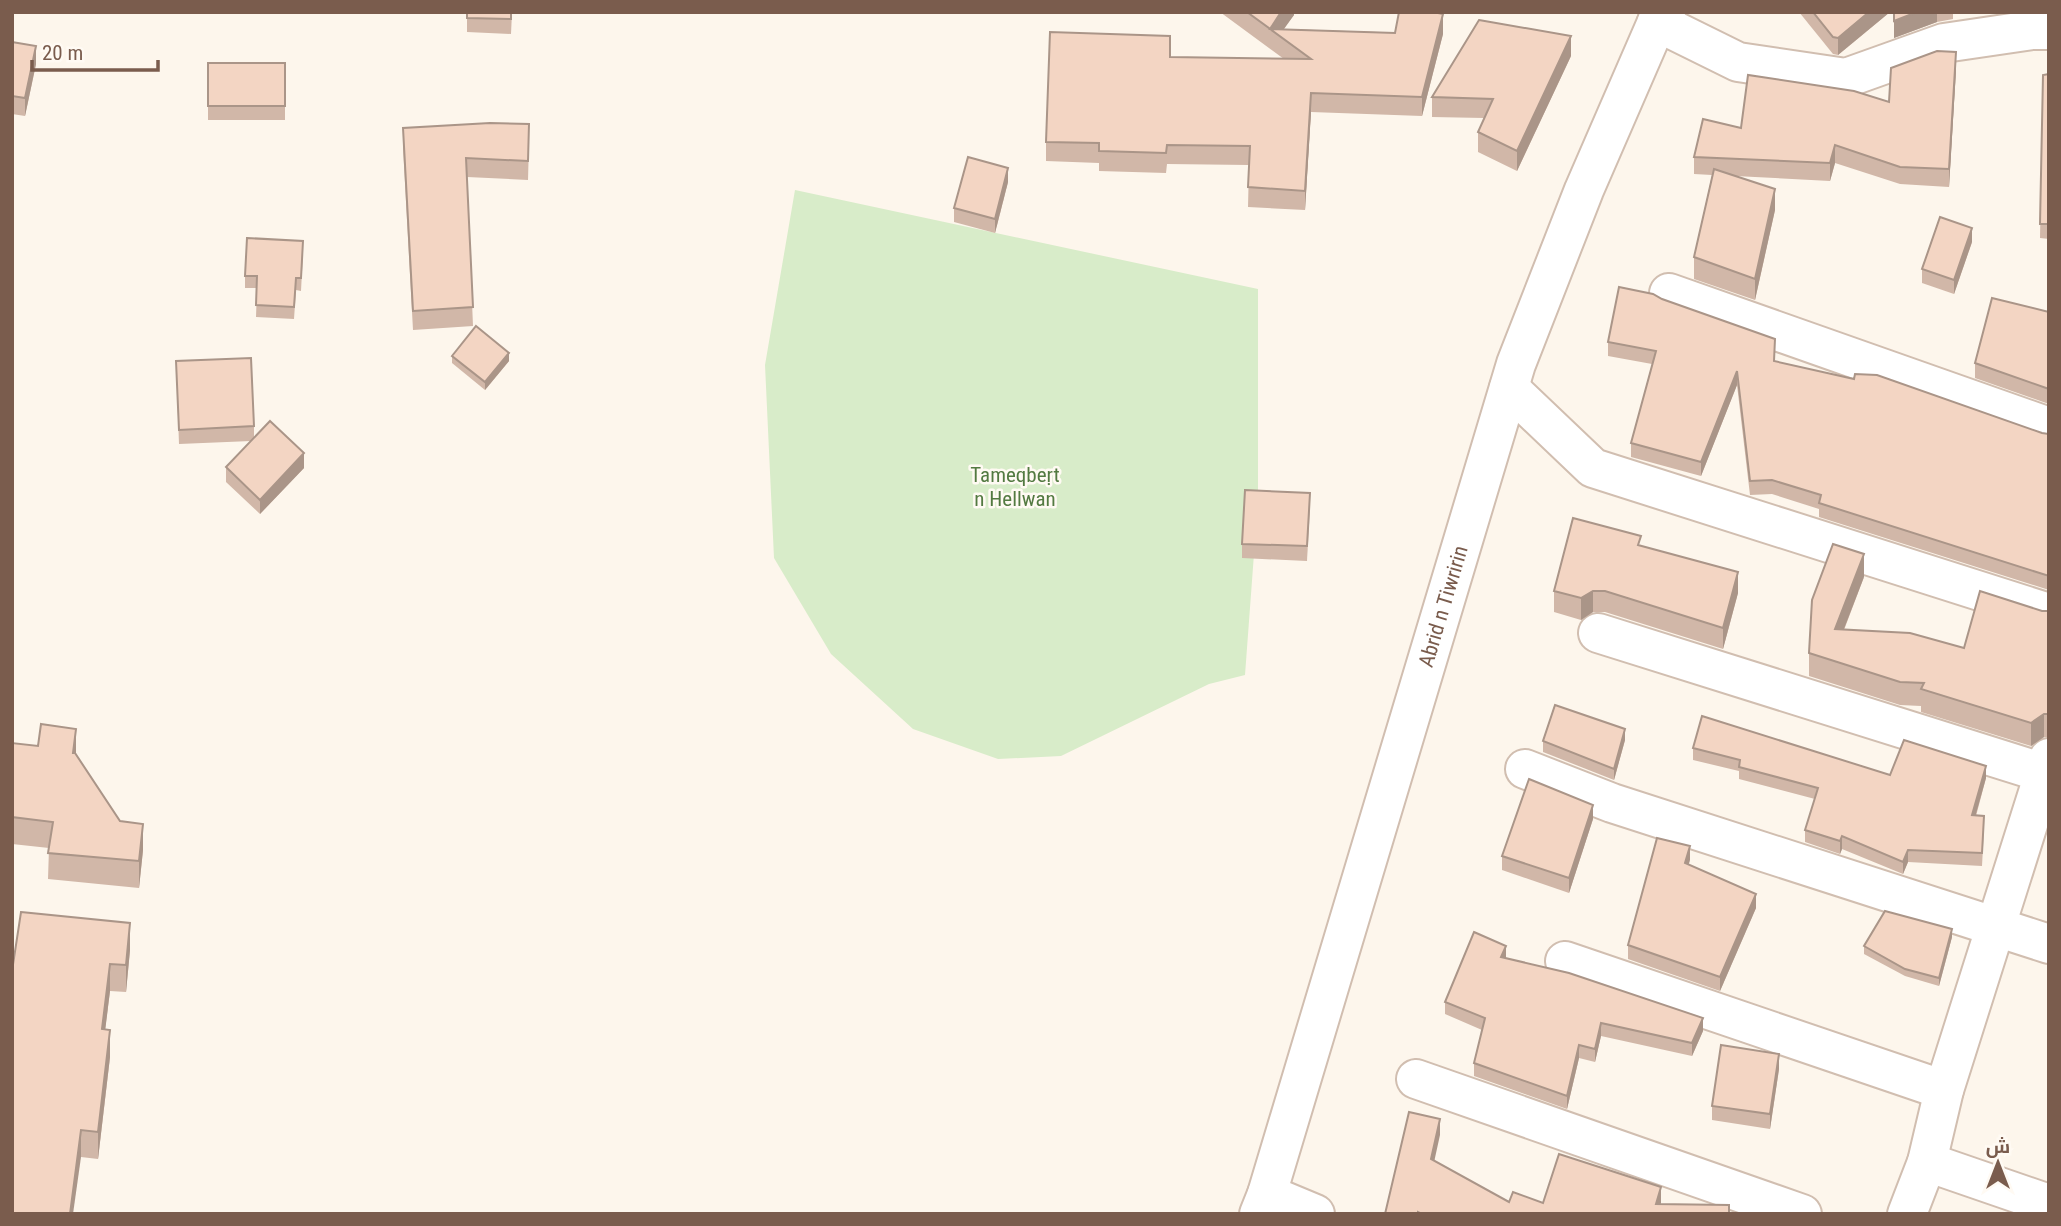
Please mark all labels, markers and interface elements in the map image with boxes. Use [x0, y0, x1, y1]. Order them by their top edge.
scale bar [32, 28, 158, 72]
text: 20 m [42, 41, 83, 65]
park label: Tameqbeṛt n Hellwan [970, 463, 1060, 511]
street label: Abrid n Tiwririn [1414, 543, 1473, 670]
north arrow [1963, 1128, 2033, 1198]
text: ش [1986, 1135, 2010, 1158]

